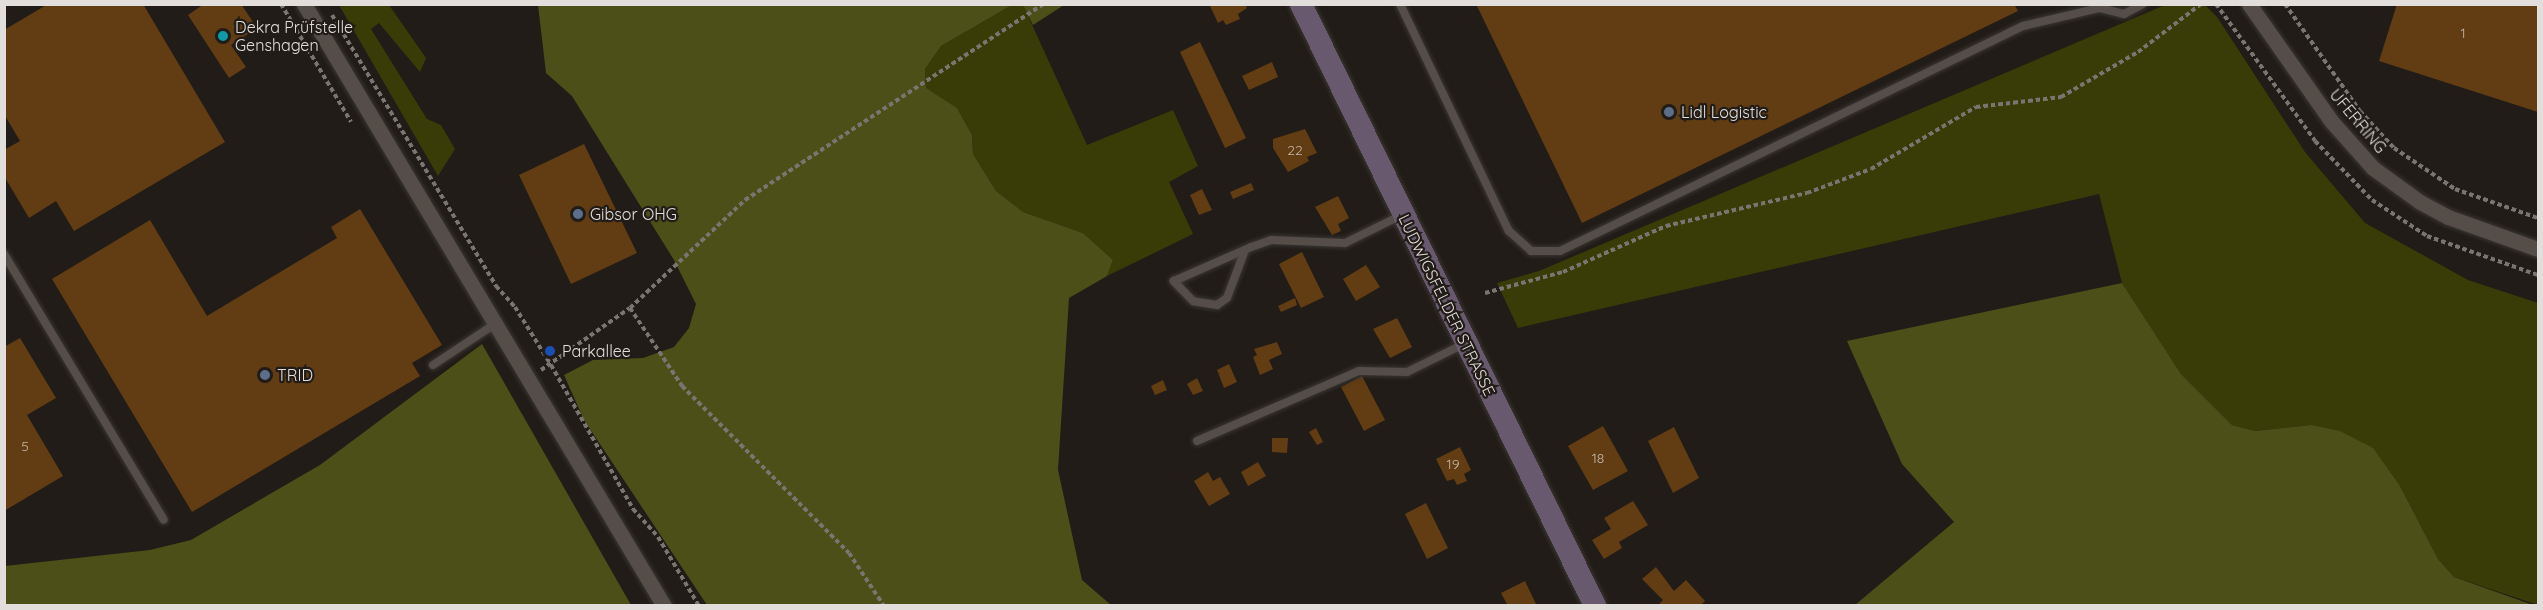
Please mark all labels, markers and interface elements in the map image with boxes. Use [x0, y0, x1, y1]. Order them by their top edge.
place label: Dekra Prüfstelle Genshagen [235, 17, 353, 55]
house number: 1 [2460, 25, 2466, 41]
marker: Dekra Prüfstelle Genshagen [216, 29, 230, 43]
street label: UFERRING [2326, 85, 2390, 157]
place label: Lidl Logistic [1681, 102, 1767, 122]
marker: Lidl Logistic [1662, 105, 1676, 119]
house number: 22 [1287, 142, 1303, 158]
place label: Gibsor OHG [590, 204, 677, 224]
marker: Gibsor OHG [571, 207, 585, 221]
street label: LUDWIGSFELDER STRASSE [1395, 211, 1499, 399]
place label: Parkallee [562, 341, 631, 361]
marker: Parkallee [543, 344, 557, 358]
place label: TRID [277, 365, 313, 385]
marker: TRID [258, 368, 272, 382]
house number: 5 [21, 438, 29, 454]
house number: 18 [1592, 450, 1604, 466]
house number: 19 [1447, 456, 1459, 472]

